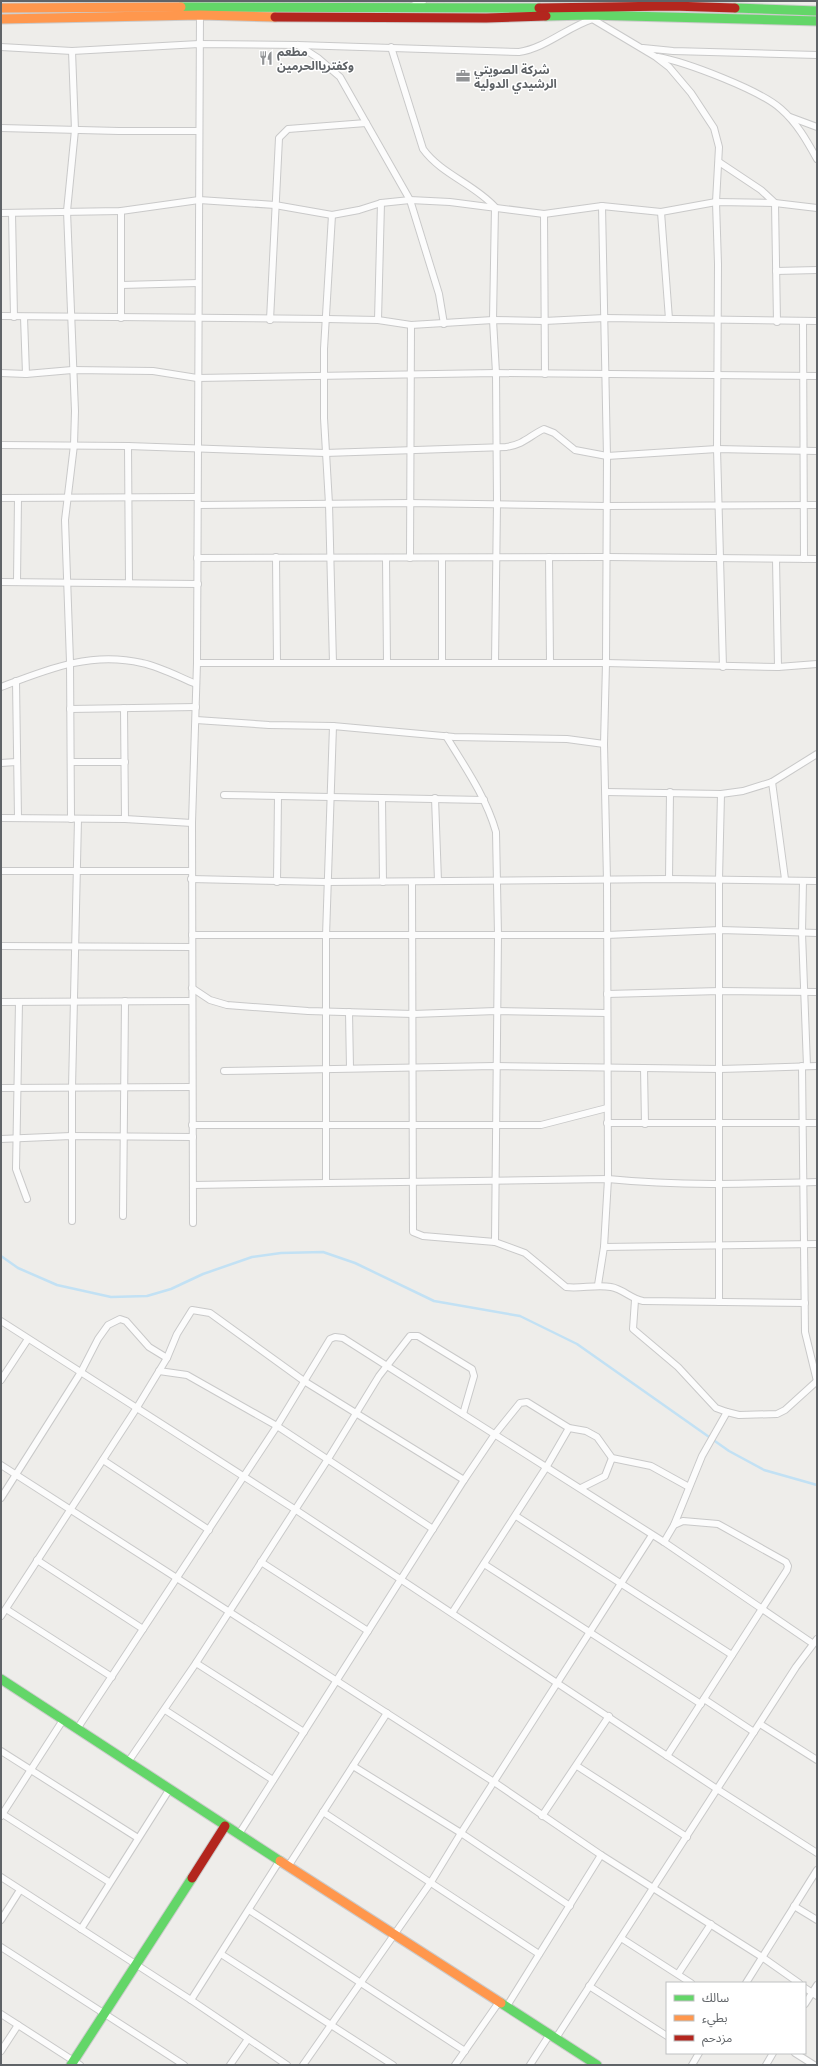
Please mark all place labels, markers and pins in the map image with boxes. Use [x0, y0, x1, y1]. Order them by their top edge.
place label: مطعم وكفترياالحرمين [277, 43, 354, 74]
restaurant icon: مطعم وكفترياالحرمين [258, 50, 274, 66]
place label: شركة الصويتي الرشيدي الدولية [474, 61, 557, 93]
office icon: شركة الصويتي الرشيدي الدولية [455, 68, 471, 84]

